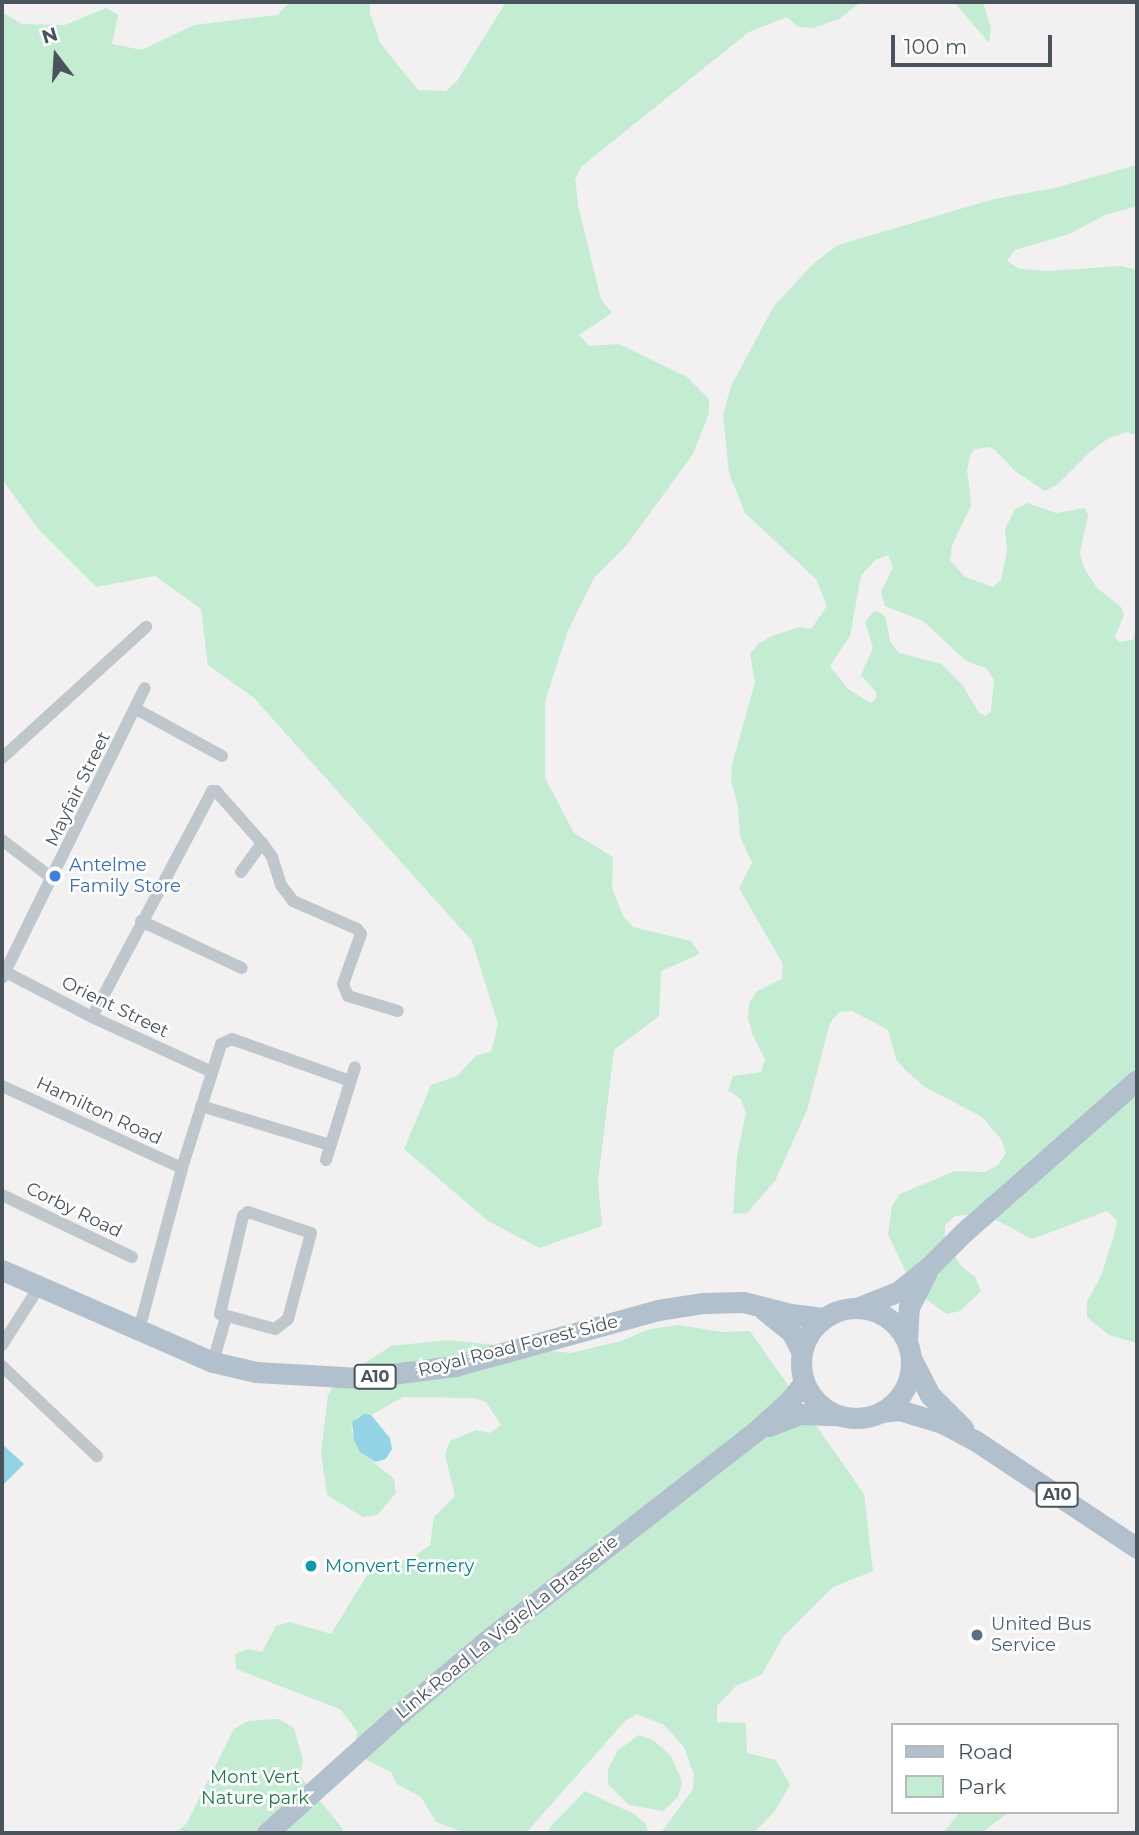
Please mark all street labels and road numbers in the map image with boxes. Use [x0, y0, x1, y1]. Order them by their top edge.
street label: Mayfair Street [41, 728, 115, 850]
street label: Orient Street [58, 972, 172, 1042]
street label: Hamilton Road [33, 1072, 165, 1150]
street label: Corby Road [22, 1177, 126, 1243]
street label: Royal Road Forest Side [416, 1311, 620, 1381]
road number: A10 [352, 1364, 398, 1390]
road number: A10 [1034, 1483, 1080, 1508]
street label: Link Road La Vigie/La Brasserie [391, 1531, 623, 1723]

